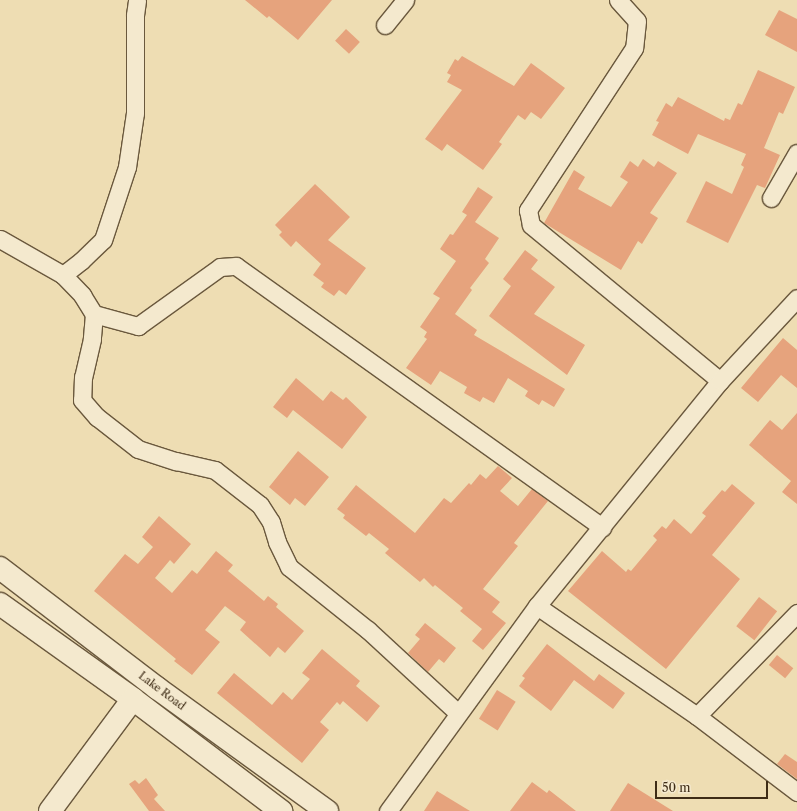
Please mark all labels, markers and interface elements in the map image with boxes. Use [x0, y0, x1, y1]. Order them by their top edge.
street label: Lake Road [136, 669, 188, 713]
scale bar [657, 773, 770, 799]
text: 50 m [662, 780, 691, 795]

